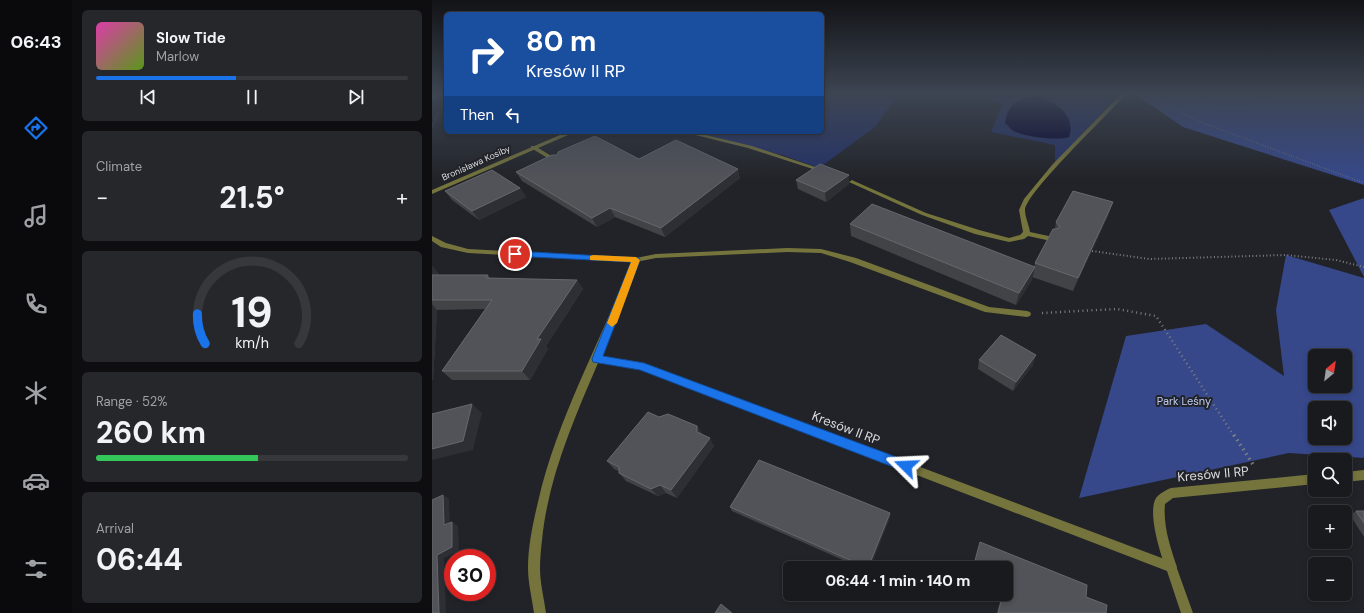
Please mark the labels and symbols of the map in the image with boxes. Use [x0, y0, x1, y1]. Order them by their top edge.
street label: Bronisława Kosiby [440, 142, 512, 184]
pin [498, 237, 532, 271]
north arrow [1308, 349, 1352, 393]
park label: Park Leśny [1157, 394, 1211, 408]
street label: Kresów II RP [809, 407, 883, 449]
position arrow [885, 445, 927, 487]
street label: Kresów II RP [1177, 462, 1250, 486]
speed limit sign: 30 [444, 549, 496, 601]

